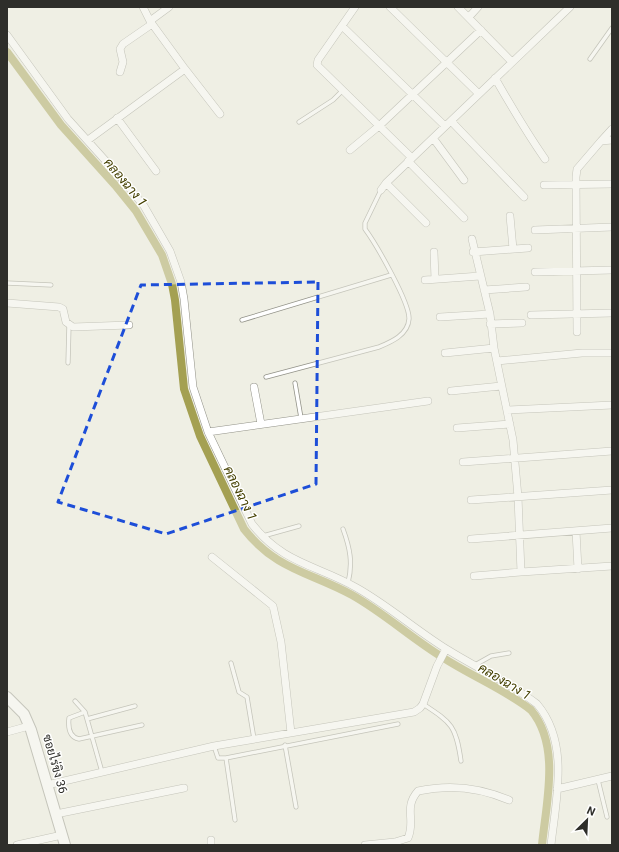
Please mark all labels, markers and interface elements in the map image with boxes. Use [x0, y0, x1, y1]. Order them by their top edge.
water label: คลองฉาง 1 [101, 155, 150, 210]
water label: คลองฉาง 1 [221, 464, 260, 523]
water label: คลองฉาง 1 [476, 660, 534, 703]
street label: ซอยไร่ขิง 36 [40, 733, 71, 795]
north arrow [567, 800, 607, 840]
text: N [585, 804, 597, 819]

